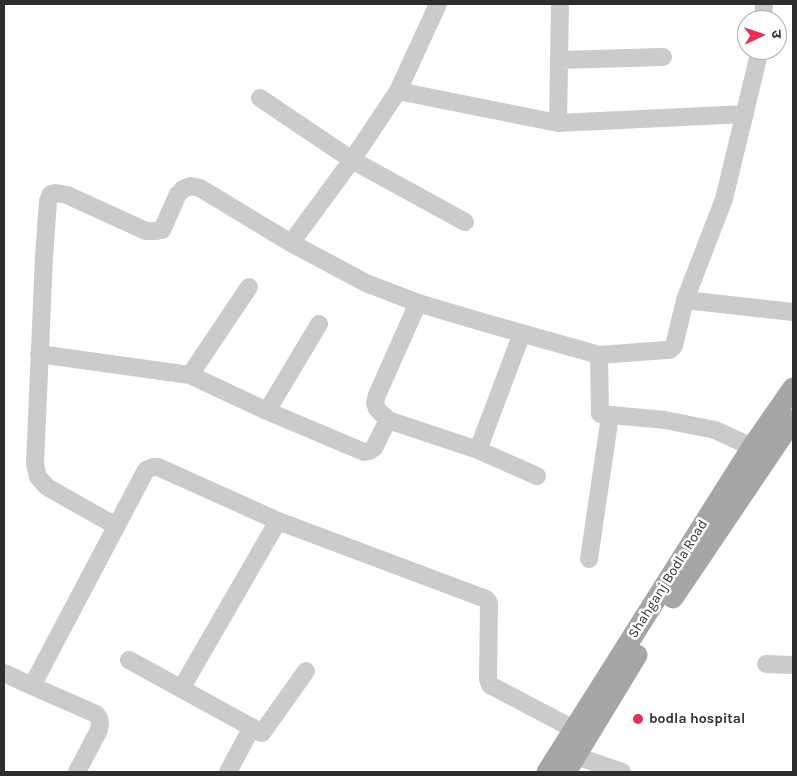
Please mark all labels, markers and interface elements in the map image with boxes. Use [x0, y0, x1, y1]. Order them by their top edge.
north arrow [737, 10, 787, 60]
text: उ [768, 30, 785, 39]
street label: Shahganj Bodla Road [625, 517, 711, 641]
place label: bodla hospital [649, 711, 745, 727]
marker: bodla hospital [631, 712, 645, 726]

